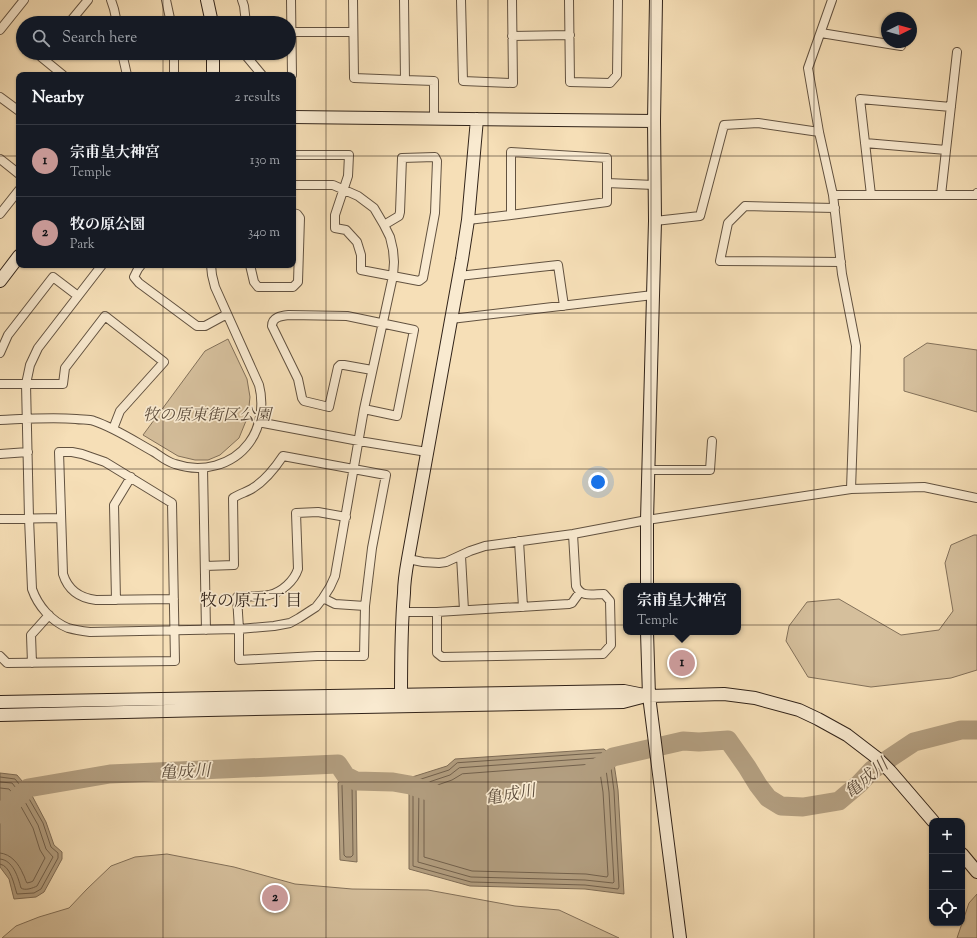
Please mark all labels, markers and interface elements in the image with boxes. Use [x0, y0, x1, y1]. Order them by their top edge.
north arrow [881, 12, 917, 48]
search box [16, 16, 296, 60]
icon: search [30, 27, 52, 49]
text: Search here [62, 28, 137, 49]
text: Nearby [32, 86, 84, 110]
text: 2 results [235, 89, 280, 107]
text: 宗甫皇大神宮 [70, 143, 160, 164]
text: 1 [43, 152, 47, 170]
text: 130 m [250, 152, 280, 170]
text: Temple [70, 164, 111, 182]
text: 牧の原公園 [70, 215, 145, 236]
text: 2 [42, 224, 48, 242]
text: 340 m [248, 224, 280, 242]
text: Park [70, 236, 95, 254]
park label: 牧の原東街区公園 [143, 405, 274, 428]
your location [588, 472, 608, 492]
popup [623, 583, 741, 635]
district label: 牧の原五丁目 [200, 590, 302, 614]
text: 宗甫皇大神宮 [637, 591, 727, 612]
text: Temple [637, 612, 678, 630]
pin: 1 [669, 648, 695, 678]
water label: 亀成川 [840, 753, 896, 805]
water label: 亀成川 [159, 760, 213, 786]
water label: 亀成川 [483, 779, 540, 812]
map controls [929, 818, 965, 926]
button: + [929, 818, 965, 854]
button: − [929, 854, 965, 890]
pin: 2 [262, 883, 288, 913]
button: locate [929, 890, 965, 926]

